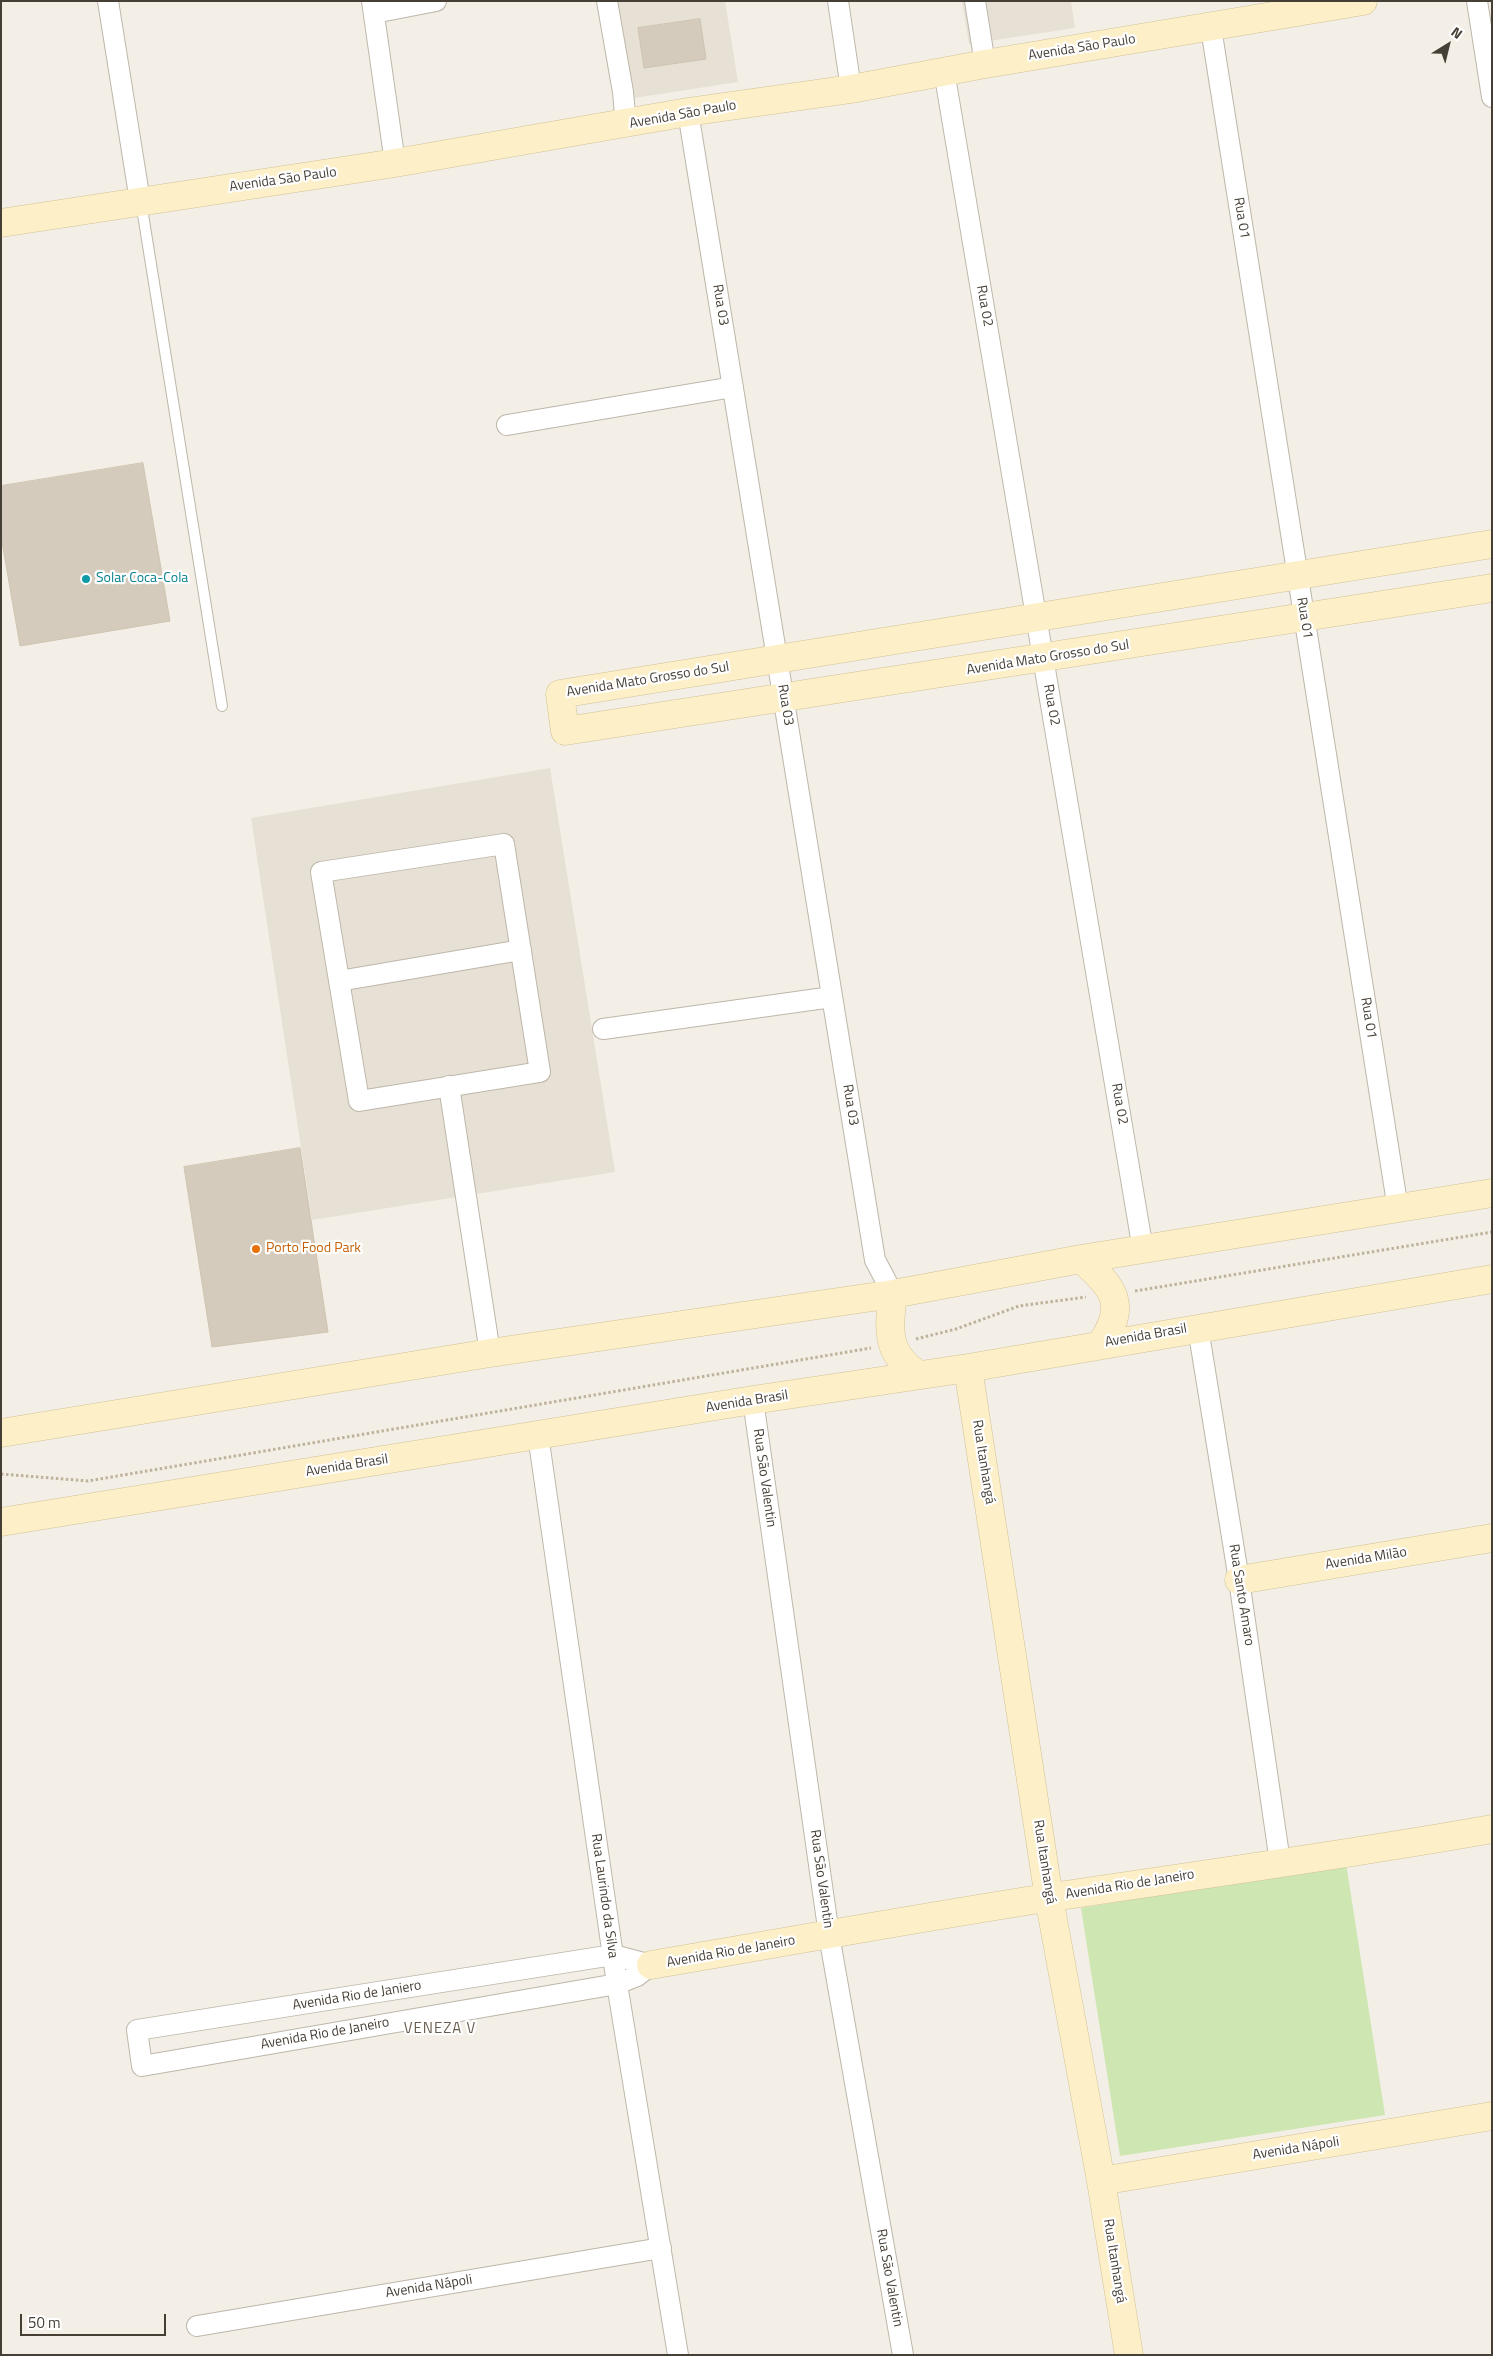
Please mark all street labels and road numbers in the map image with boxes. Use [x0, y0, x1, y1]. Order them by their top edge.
street label: Avenida São Paulo [1027, 31, 1137, 65]
street label: Avenida São Paulo [628, 97, 738, 133]
street label: Avenida São Paulo [228, 164, 338, 196]
street label: Rua 01 [1229, 196, 1253, 240]
street label: Rua 03 [708, 283, 732, 327]
street label: Rua 02 [972, 284, 996, 328]
street label: Rua 01 [1292, 596, 1316, 640]
street label: Avenida Mato Grosso do Sul [966, 637, 1130, 679]
street label: Avenida Mato Grosso do Sul [566, 659, 730, 701]
street label: Rua 03 [773, 683, 797, 727]
street label: Rua 02 [1039, 683, 1063, 727]
street label: Rua 01 [1356, 996, 1380, 1040]
street label: Rua 02 [1107, 1082, 1131, 1126]
street label: Rua 03 [838, 1083, 862, 1127]
street label: Avenida Brasil [1104, 1321, 1188, 1351]
street label: Avenida Brasil [705, 1387, 789, 1417]
street label: Rua Itanhangá [968, 1419, 998, 1505]
street label: Rua São Valentin [749, 1428, 779, 1528]
street label: Avenida Brasil [305, 1451, 389, 1481]
street label: Rua Santo Amaro [1225, 1543, 1257, 1647]
street label: Avenida Milão [1324, 1544, 1408, 1574]
street label: Rua Itanhangá [1029, 1819, 1059, 1905]
street label: Rua São Valentin [806, 1829, 836, 1929]
street label: Rua Laurindo da Silva [587, 1833, 621, 1959]
street label: Avenida Rio de Janeiro [1064, 1867, 1196, 1903]
street label: Avenida Rio de Janeiro [665, 1932, 797, 1972]
street label: Avenida Rio de Janiero [291, 1978, 423, 2014]
street label: Avenida Rio de Janeiro [259, 2014, 391, 2054]
street label: Avenida Nápoli [1252, 2134, 1340, 2164]
street label: Rua Itanhangá [1099, 2218, 1129, 2304]
street label: Rua São Valentin [872, 2228, 906, 2328]
street label: Avenida Nápoli [385, 2272, 473, 2302]

